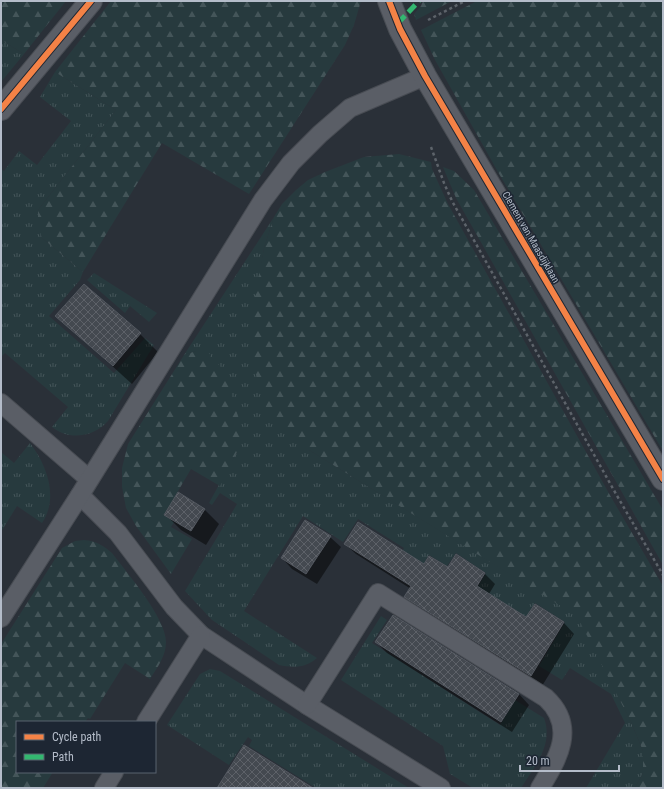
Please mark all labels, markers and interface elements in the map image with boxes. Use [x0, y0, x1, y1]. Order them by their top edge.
street label: Clement van Maasdijklaan [500, 189, 562, 285]
legend [16, 721, 156, 773]
text: Cycle path [52, 730, 102, 744]
scale bar [520, 747, 619, 773]
text: Path [52, 750, 74, 764]
text: 20 m [526, 754, 550, 768]

